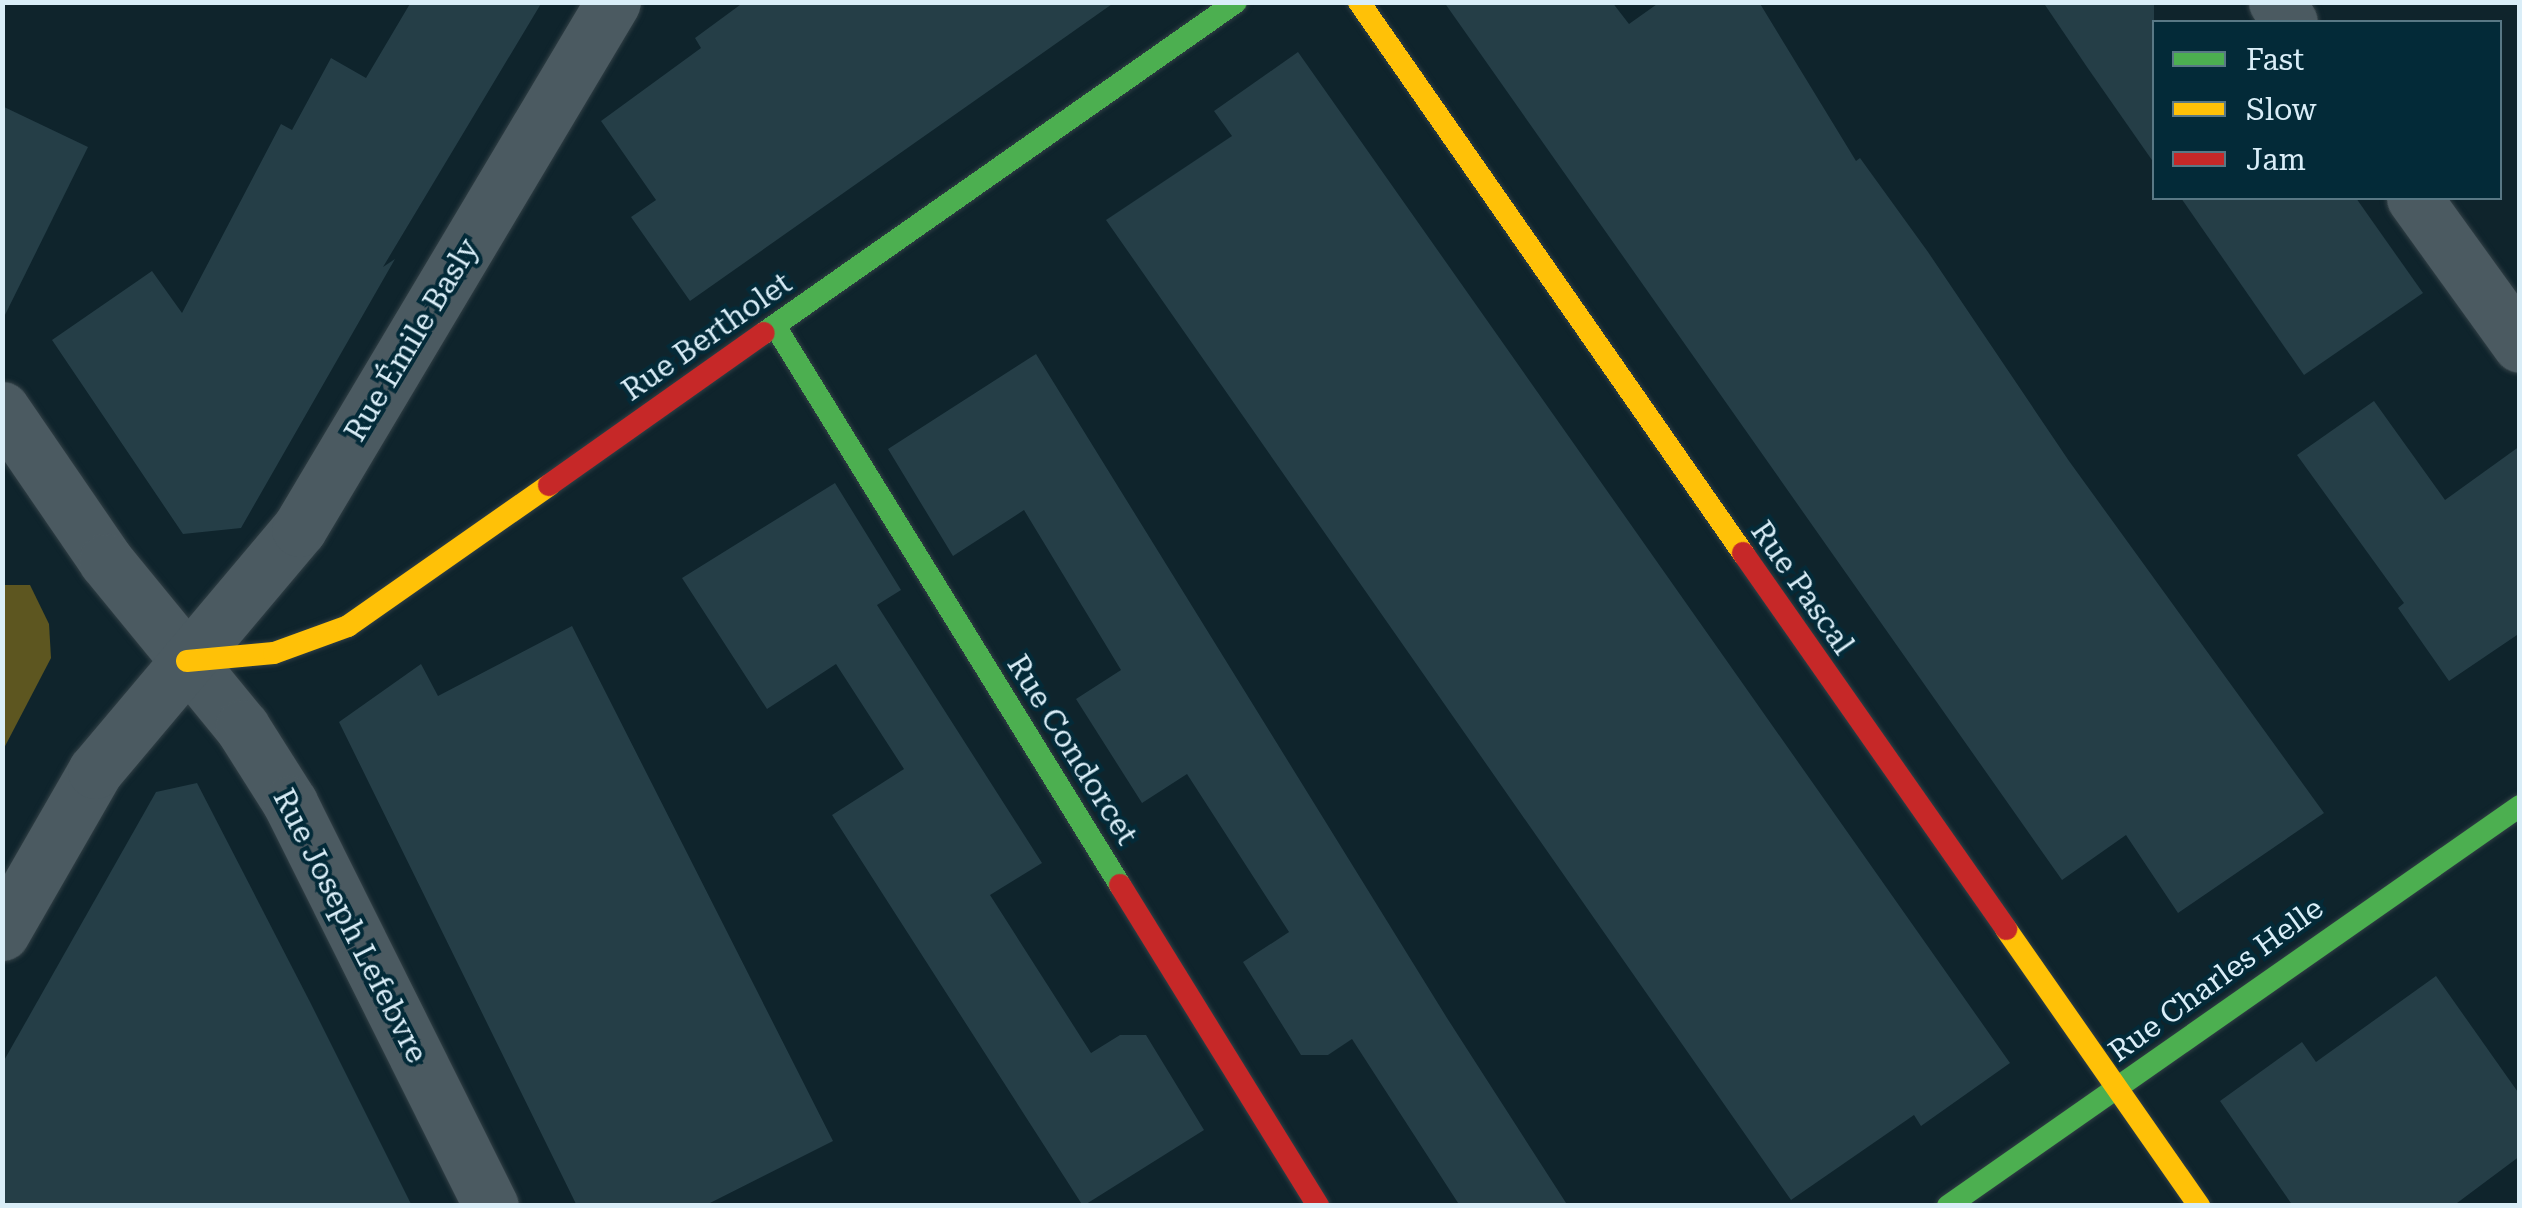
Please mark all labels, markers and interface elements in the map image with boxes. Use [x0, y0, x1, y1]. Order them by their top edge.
legend [2152, 20, 2502, 200]
text: Fast [2246, 42, 2304, 77]
text: Slow [2246, 92, 2317, 127]
text: Jam [2246, 142, 2306, 177]
street label: Rue Émile Basly [337, 232, 487, 448]
street label: Rue Bertholet [615, 265, 799, 409]
street label: Rue Pascal [1743, 515, 1861, 661]
street label: Rue Condorcet [999, 649, 1145, 851]
street label: Rue Joseph Lefebvre [265, 783, 435, 1069]
street label: Rue Charles Helle [2102, 890, 2330, 1070]

